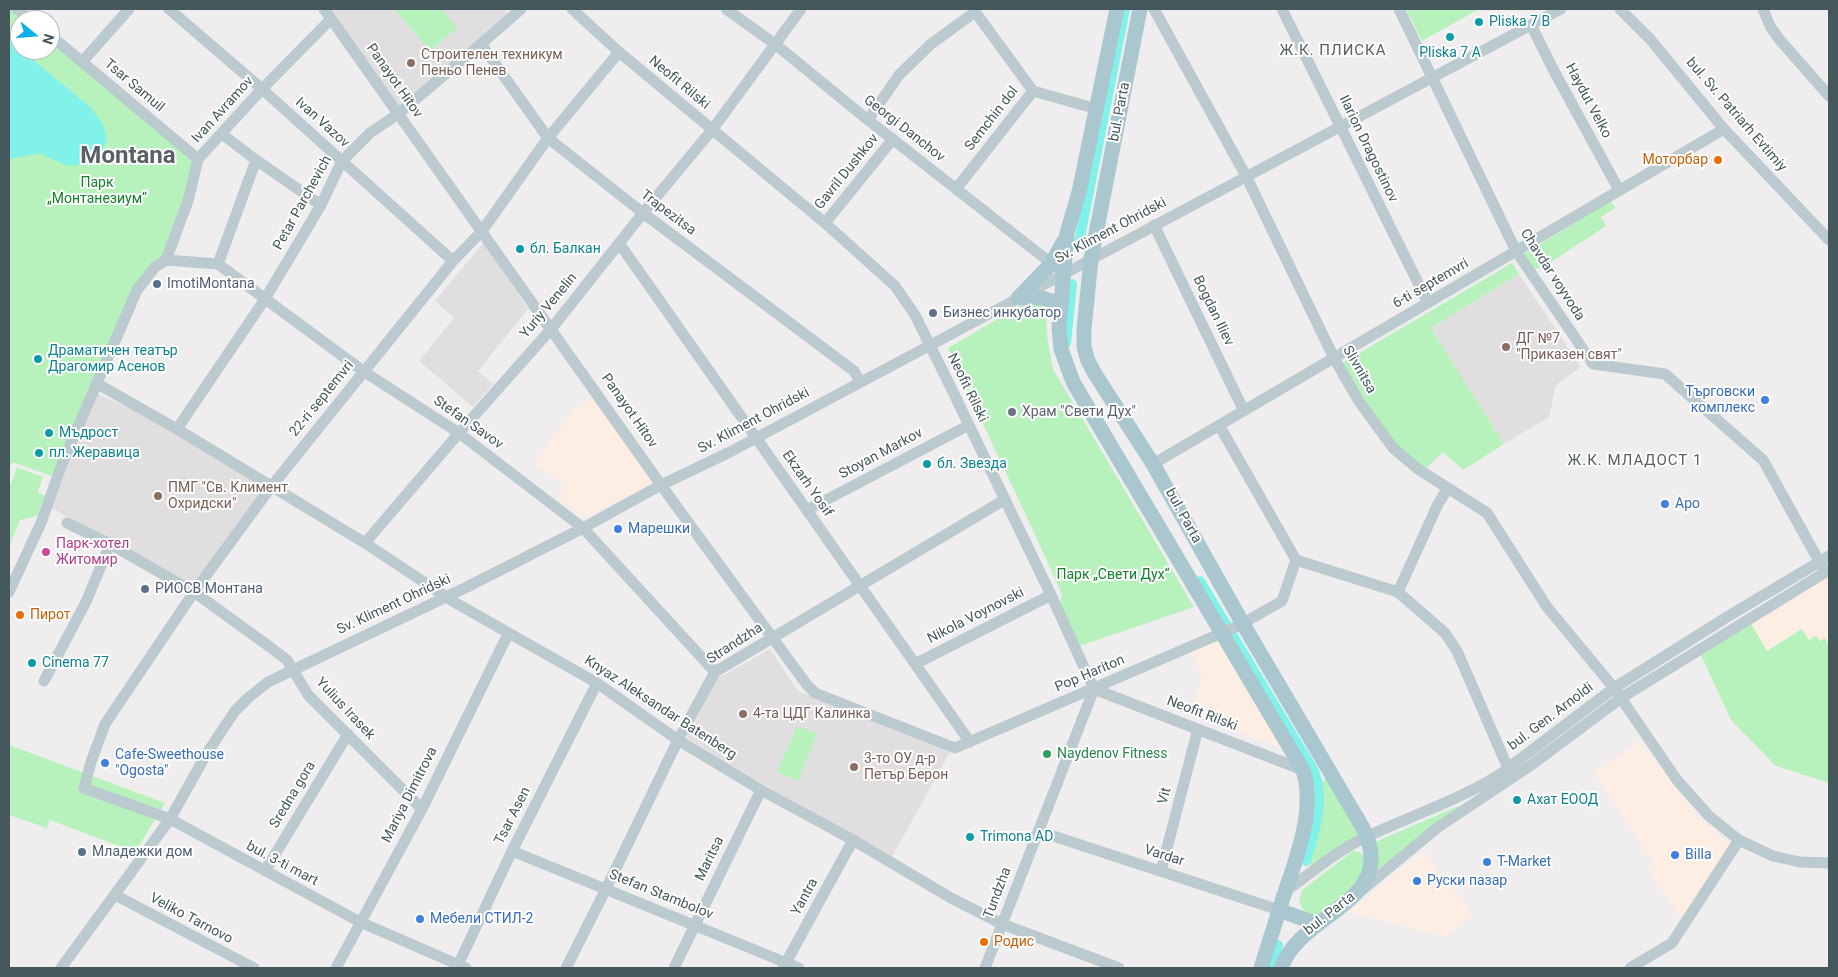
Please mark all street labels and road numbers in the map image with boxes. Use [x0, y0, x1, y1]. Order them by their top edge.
street label: Panayot Hitov [362, 41, 426, 121]
street label: Neofit Rilski [645, 53, 713, 113]
street label: bul. Sv. Patriarh Evtimiy [1682, 55, 1790, 175]
street label: Tsar Samuil [101, 56, 167, 116]
street label: Haydut Velko [1561, 61, 1615, 141]
street label: Ivan Avramov [189, 73, 257, 147]
street label: bul. Parta [1106, 81, 1134, 143]
street label: Semchin dol [962, 84, 1022, 154]
street label: Georgi Danchov [860, 92, 948, 166]
street label: Ilarion Dragostinov [1335, 93, 1401, 205]
street label: Ivan Vazov [291, 94, 353, 152]
street label: Gavril Dushkov [811, 131, 883, 213]
street label: Petar Parchevich [270, 153, 336, 253]
street label: Trapezitsa [637, 187, 699, 239]
street label: Sv. Kliment Ohridski [1052, 195, 1170, 267]
street label: Chavdar voyvoda [1516, 226, 1588, 324]
street label: 6-ti septemvri [1390, 255, 1472, 313]
street label: Yuriy Venelin [517, 270, 581, 342]
street label: Bogdan Iliev [1189, 273, 1237, 349]
street label: Slivnitsa [1339, 343, 1379, 397]
street label: Neofit Rilski [943, 351, 991, 425]
street label: 22-ri septemvri [286, 358, 358, 440]
street label: Panayot Hitov [597, 371, 661, 451]
street label: Sv. Kliment Ohridski [695, 385, 813, 457]
street label: Stefan Savov [430, 393, 506, 453]
street label: Stoyan Markov [836, 425, 926, 483]
street label: Ekzarh Yosif [778, 448, 836, 520]
street label: bul. Parta [1161, 486, 1205, 546]
street label: Sv. Kliment Ohridski [334, 571, 454, 639]
street label: Nikola Voynovski [925, 584, 1027, 648]
street label: Strandzha [704, 620, 766, 668]
street label: Knyaz Aleksandar Batenberg [581, 652, 739, 764]
street label: Pop Hariton [1053, 652, 1127, 696]
street label: Yulius Irasek [312, 674, 378, 744]
street label: bul. Gen. Arnoldi [1505, 680, 1597, 754]
street label: Neofit Rilski [1164, 693, 1240, 735]
street label: Mariya Dimitrova [379, 744, 441, 846]
street label: Sredna gora [266, 759, 320, 831]
street label: Tsar Asen [491, 785, 535, 847]
street label: Vit [1155, 786, 1175, 806]
street label: Maritsa [692, 834, 728, 884]
street label: bul. 3-ti mart [243, 838, 321, 890]
street label: Vardar [1142, 842, 1186, 870]
street label: Tundzha [981, 865, 1015, 921]
street label: Stefan Stambolov [607, 866, 715, 924]
street label: Yantra [788, 875, 822, 919]
street label: bul. Parta [1301, 889, 1359, 939]
street label: Veliko Tarnovo [147, 890, 235, 948]

